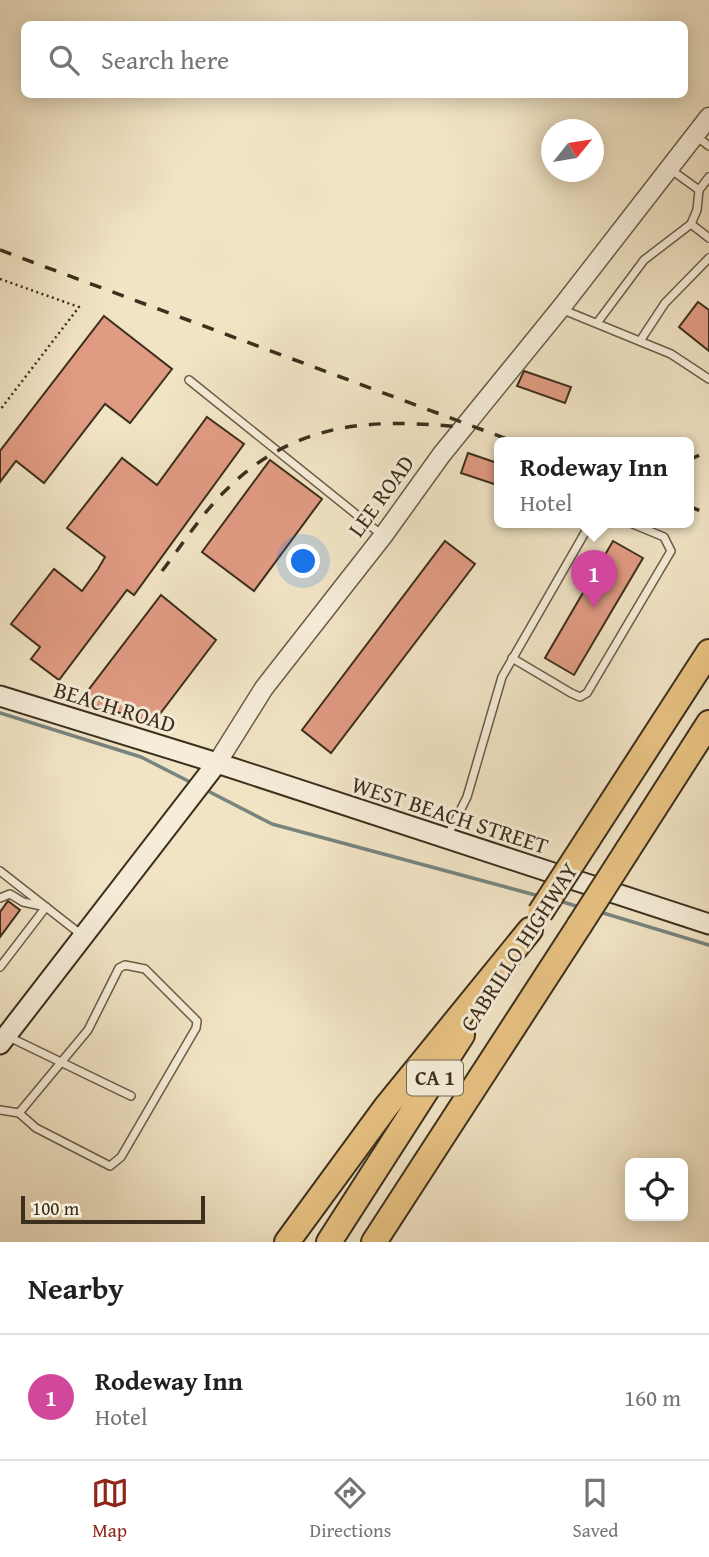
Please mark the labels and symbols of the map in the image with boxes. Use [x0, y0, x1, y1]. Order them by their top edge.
north arrow [541, 119, 604, 182]
street label: LEE ROAD [340, 448, 422, 543]
your location [286, 544, 320, 578]
pin: 1 [571, 550, 617, 608]
street label: BEACH ROAD [50, 672, 180, 741]
street label: WEST BEACH STREET [348, 767, 553, 862]
street label: CABRILLO HIGHWAY [452, 856, 586, 1038]
road number: CA 1 [407, 1060, 463, 1096]
scale bar [21, 1193, 205, 1225]

